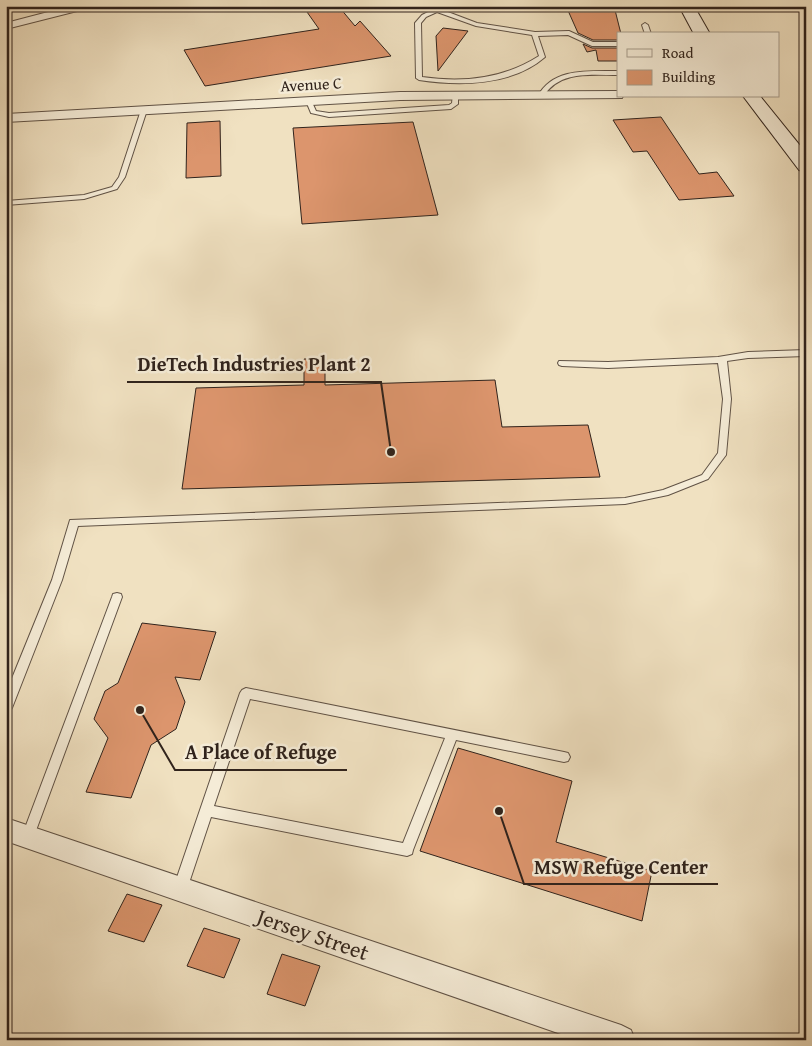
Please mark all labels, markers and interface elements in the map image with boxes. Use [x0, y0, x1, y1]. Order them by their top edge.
legend [617, 32, 780, 98]
text: Road [662, 42, 693, 63]
text: Building [662, 66, 716, 87]
street label: Avenue C [280, 70, 343, 98]
callout: DieTech Industries Plant 2 [127, 347, 381, 382]
text: DieTech Industries Plant 2 [137, 349, 371, 378]
callout: A Place of Refuge [175, 735, 347, 770]
text: A Place of Refuge [185, 737, 337, 766]
callout: MSW Refuge Center [524, 849, 718, 884]
text: MSW Refuge Center [534, 852, 708, 881]
street label: Jersey Street [250, 899, 374, 968]

